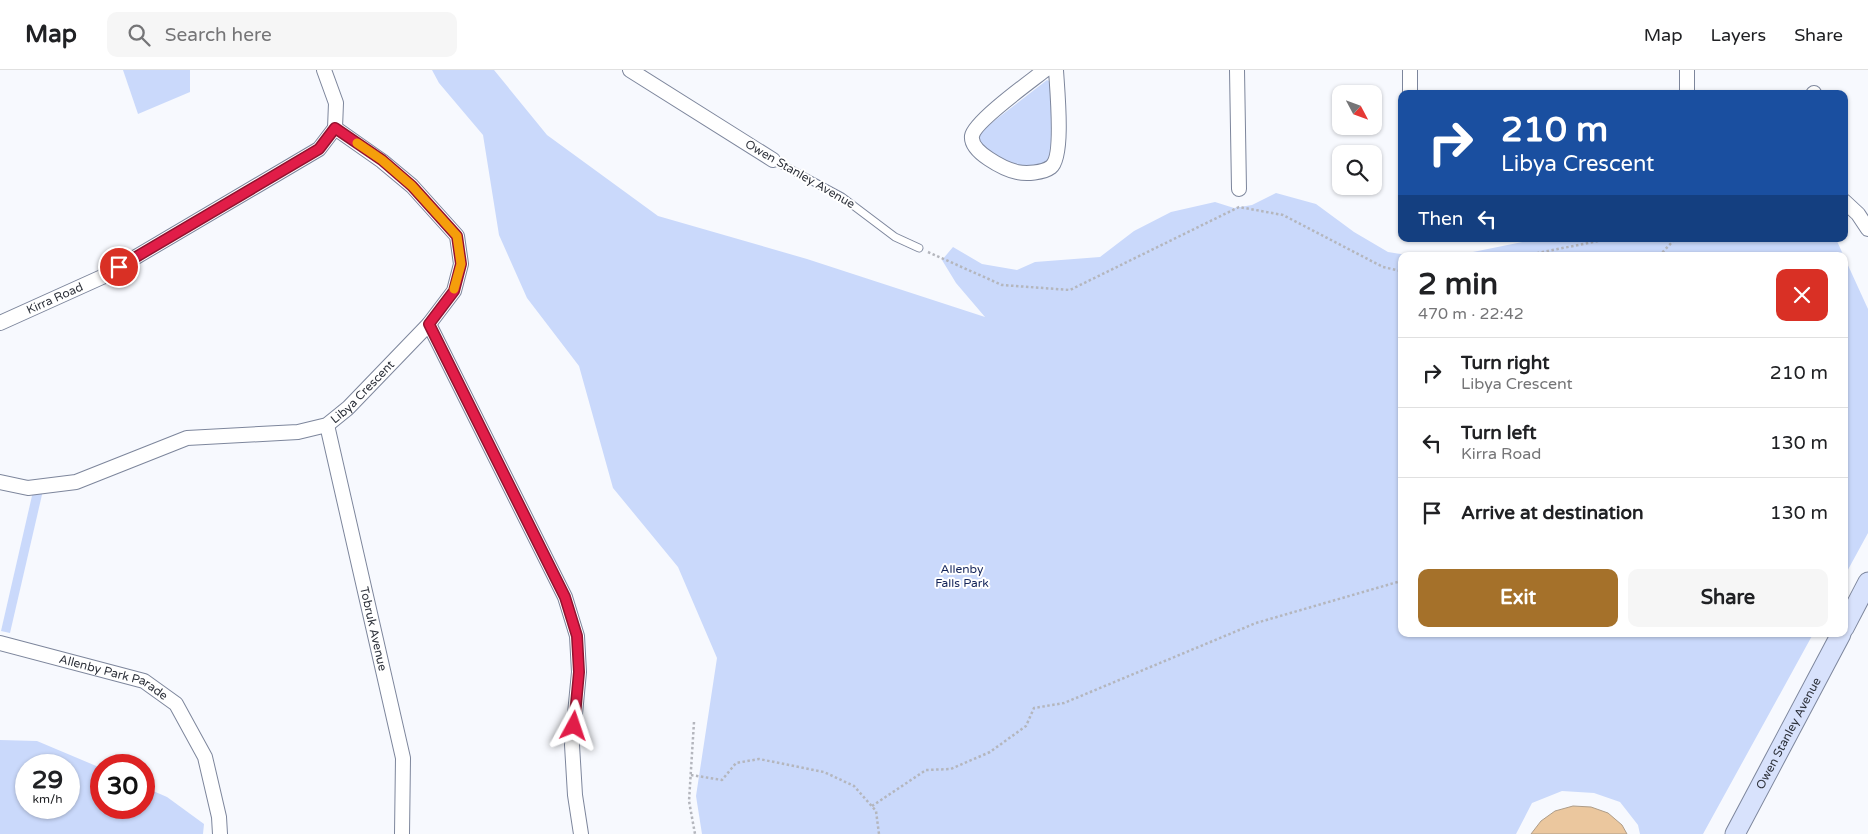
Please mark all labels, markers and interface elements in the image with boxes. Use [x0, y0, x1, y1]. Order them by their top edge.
search box [107, 12, 457, 57]
text: Map [25, 20, 77, 49]
icon: search [125, 21, 153, 49]
text: Search here [165, 24, 272, 46]
text: Map [1644, 24, 1683, 46]
text: Layers [1711, 24, 1766, 46]
text: Share [1794, 24, 1843, 46]
north arrow [1332, 85, 1382, 135]
map controls [1332, 85, 1382, 195]
text: 210 m [1501, 109, 1608, 151]
icon: right [1418, 110, 1483, 175]
street label: Owen Stanley Avenue [743, 137, 858, 211]
button: search [1332, 145, 1382, 195]
text: Libya Crescent [1501, 151, 1655, 177]
icon: left [1473, 205, 1501, 233]
text: Then [1418, 208, 1463, 230]
pin [98, 246, 140, 288]
icon: arrive [105, 253, 133, 281]
text: 2 min [1418, 266, 1498, 303]
button: close [1776, 269, 1828, 321]
street label: Kirra Road [24, 280, 85, 317]
text: 470 m · 22:42 [1418, 304, 1524, 324]
text: Turn right [1461, 352, 1549, 374]
street label: Libya Crescent [328, 357, 397, 426]
icon: right [1418, 359, 1446, 387]
text: 210 m [1770, 362, 1828, 384]
text: Libya Crescent [1461, 374, 1573, 394]
text: Turn left [1461, 422, 1537, 444]
icon: left [1418, 429, 1446, 457]
text: 130 m [1770, 432, 1828, 454]
text: Kirra Road [1461, 444, 1541, 464]
icon: arrive [1418, 499, 1446, 527]
text: Arrive at destination [1461, 502, 1644, 524]
text: 130 m [1770, 502, 1828, 524]
park label: Allenby Falls Park [935, 562, 989, 590]
button: Exit [1418, 569, 1618, 627]
button: Share [1628, 569, 1828, 627]
street label: Tobruk Avenue [357, 585, 390, 672]
street label: Allenby Park Parade [58, 652, 171, 703]
street label: Owen Stanley Avenue [1753, 675, 1824, 792]
position arrow [547, 699, 599, 751]
speed limit sign: 30 [90, 754, 155, 819]
text: 29 [32, 765, 63, 795]
text: km/h [32, 792, 63, 806]

